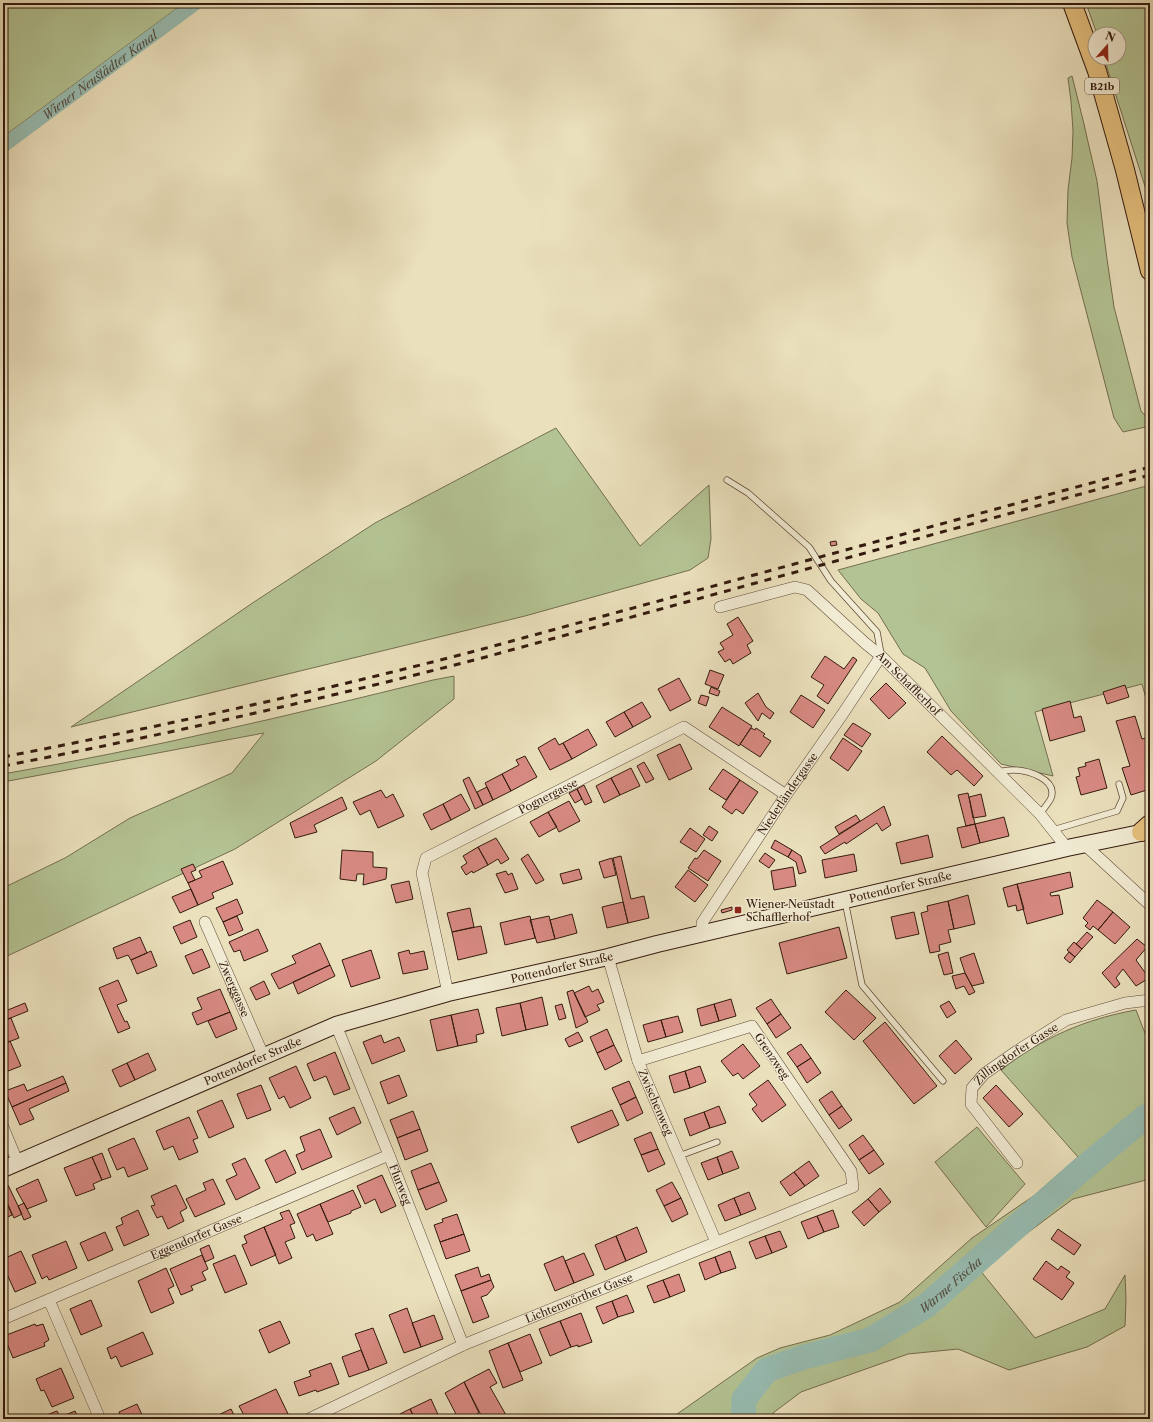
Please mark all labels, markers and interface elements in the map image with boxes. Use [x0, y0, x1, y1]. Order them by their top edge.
water label: Wiener Neustädter Kanal [39, 26, 161, 122]
north arrow [1087, 26, 1127, 66]
text: N [1104, 28, 1118, 45]
road number: B21b [1085, 78, 1119, 94]
street label: Am Schafflerhof [873, 648, 945, 720]
street label: Niederländergasse [755, 750, 821, 838]
street label: Pognergasse [516, 775, 580, 817]
street label: Pottendorfer Straße [848, 868, 953, 906]
place label: Wiener Neustadt Schafflerhof [745, 897, 835, 924]
marker: Wiener Neustadt Schafflerhof [733, 905, 743, 915]
street label: Pottendorfer Straße [509, 949, 615, 986]
street label: Zwerggasse [216, 959, 253, 1019]
street label: Zillingdorfer Gasse [971, 1020, 1061, 1088]
street label: Grenzweg [751, 1030, 793, 1082]
street label: Pottendorfer Straße [202, 1034, 304, 1088]
street label: Zwischenweg [635, 1067, 676, 1137]
street label: Flurweg [386, 1162, 415, 1207]
street label: Eggendorfer Gasse [148, 1211, 244, 1262]
water label: Warme Fischa [916, 1253, 984, 1316]
street label: Lichtenwörther Gasse [523, 1270, 635, 1326]

